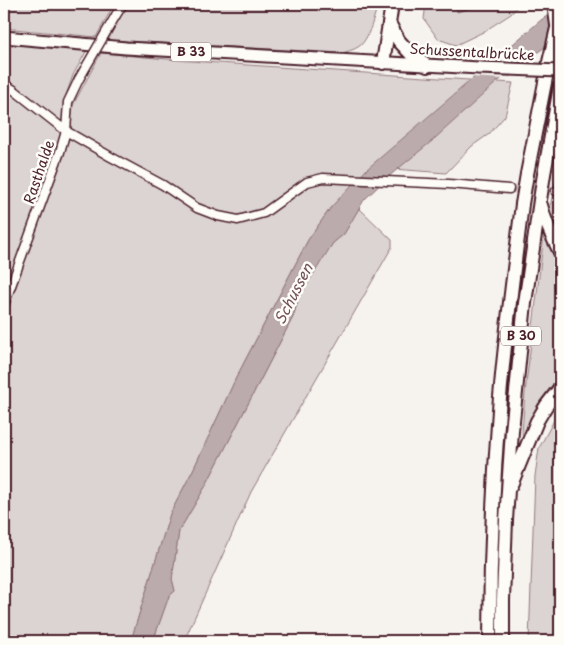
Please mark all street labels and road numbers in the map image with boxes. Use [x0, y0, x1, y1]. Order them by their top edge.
street label: Schussentalbrücke [409, 38, 535, 65]
road number: B 33 [171, 42, 211, 62]
street label: Rasthalde [18, 137, 59, 207]
road number: B 30 [501, 326, 541, 346]

